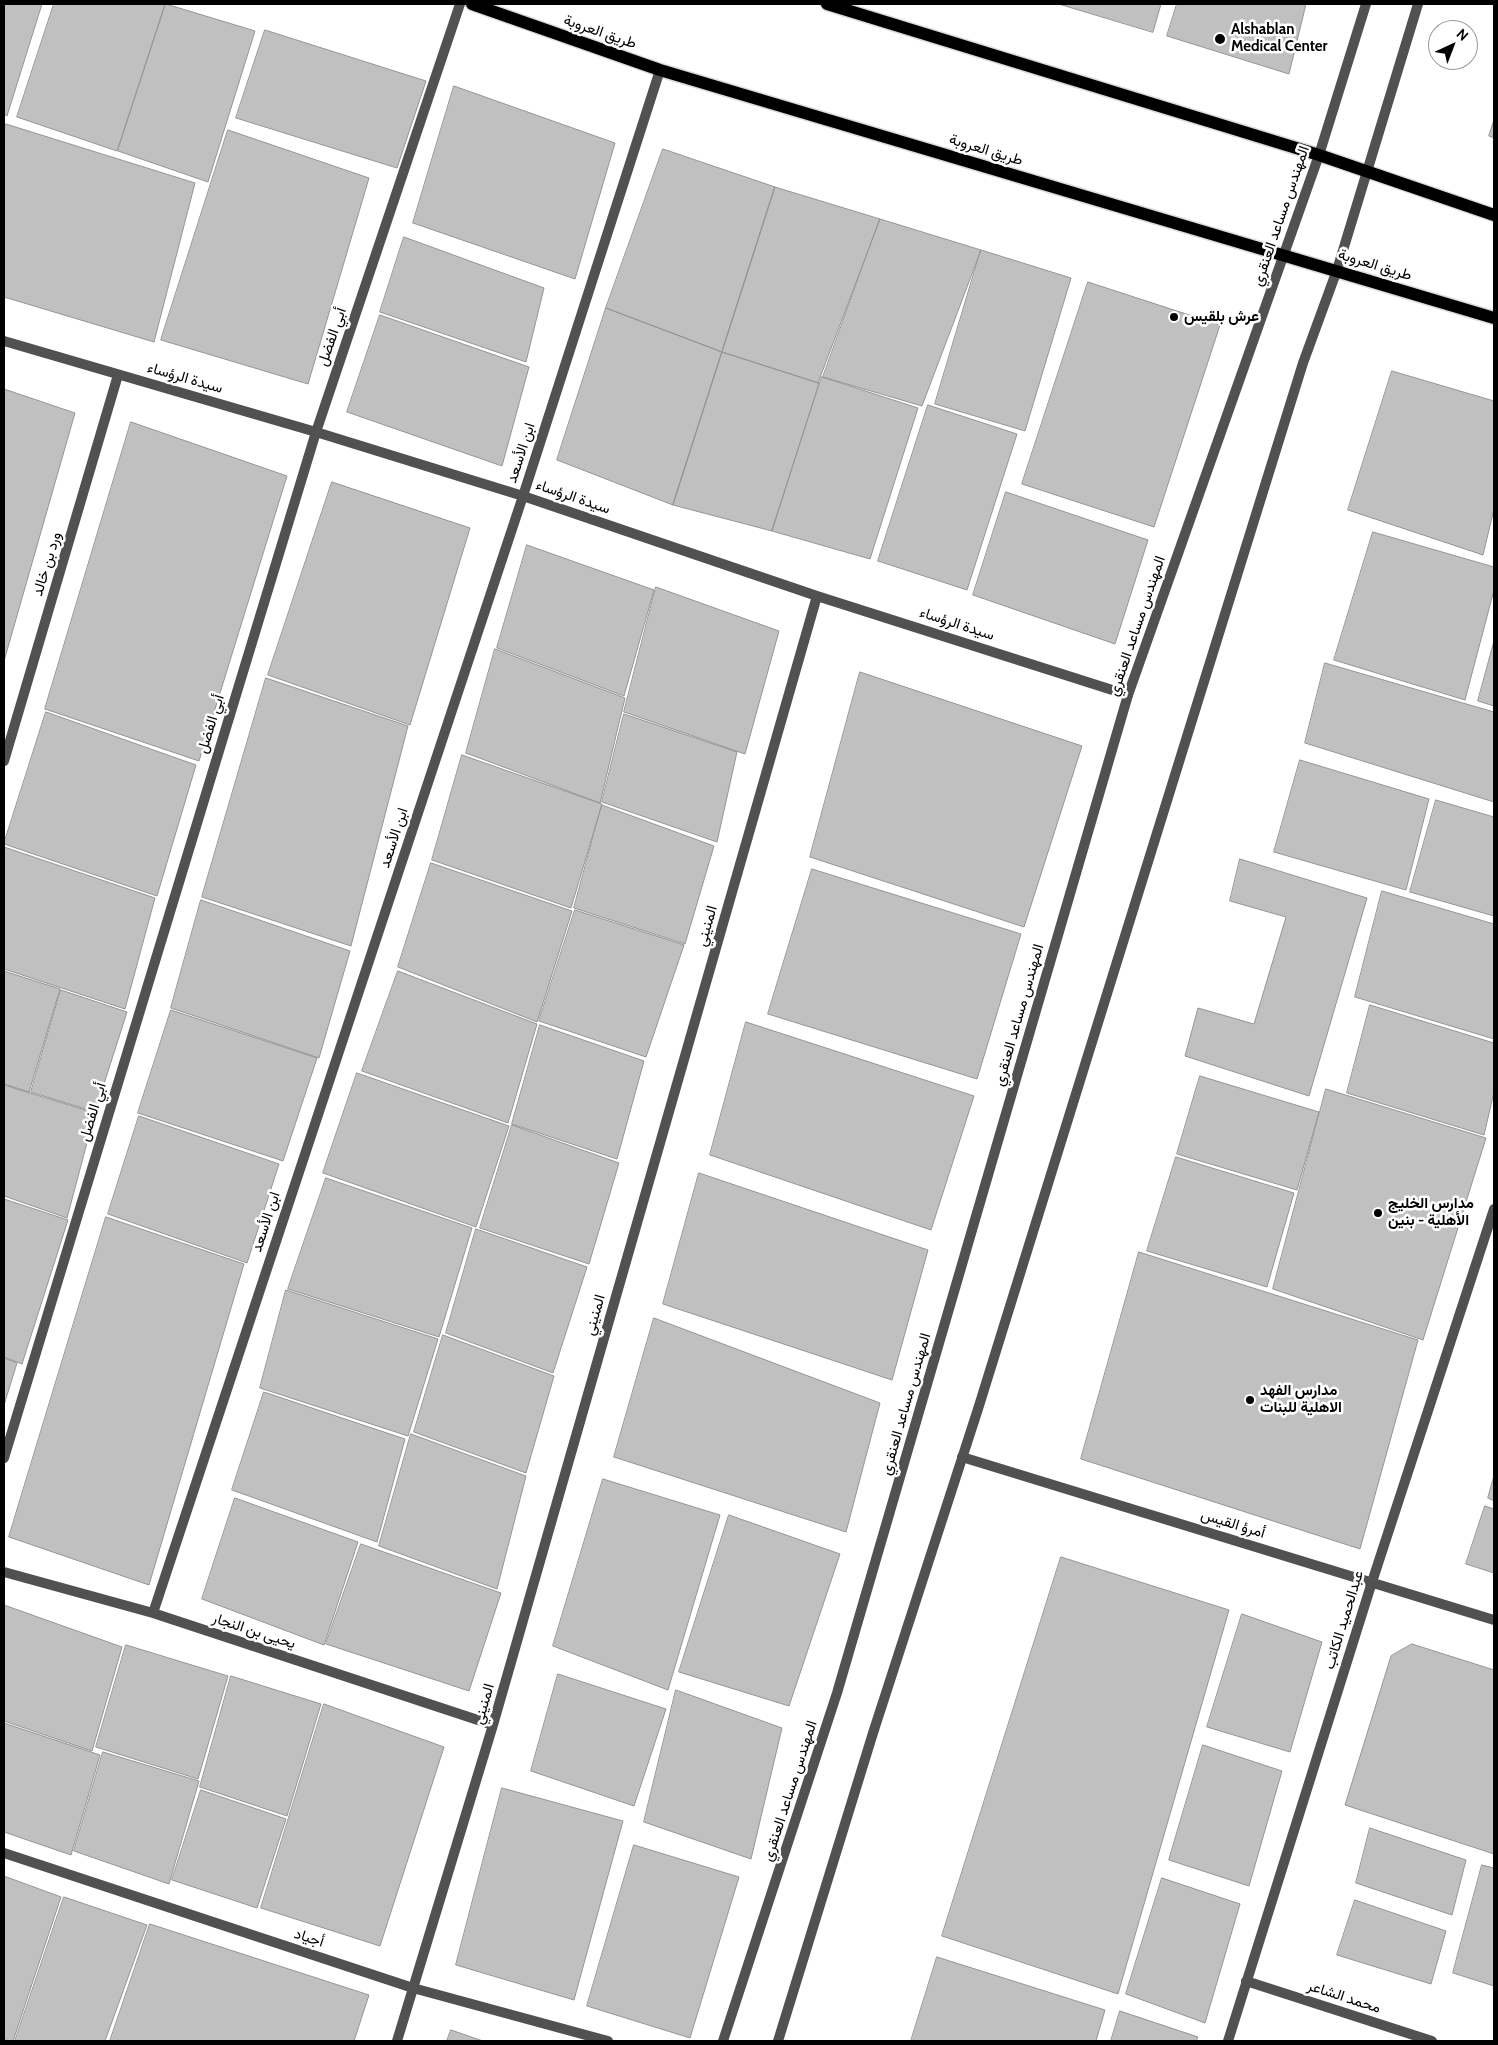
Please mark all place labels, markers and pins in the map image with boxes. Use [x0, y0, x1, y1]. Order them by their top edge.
place label: Alshablan Medical Center [1231, 21, 1328, 56]
marker: Alshablan Medical Center [1213, 32, 1227, 46]
place label: عرش بلقيس [1184, 308, 1259, 326]
marker: عرش بلقيس [1168, 311, 1180, 323]
place label: مدارس الخليج الأهلية - بنين [1388, 1195, 1474, 1230]
marker: مدارس الخليج الأهلية - بنين [1372, 1207, 1384, 1219]
place label: مدارس الفهد الاهلية للبنات [1260, 1382, 1342, 1417]
marker: مدارس الفهد الاهلية للبنات [1244, 1394, 1256, 1406]

